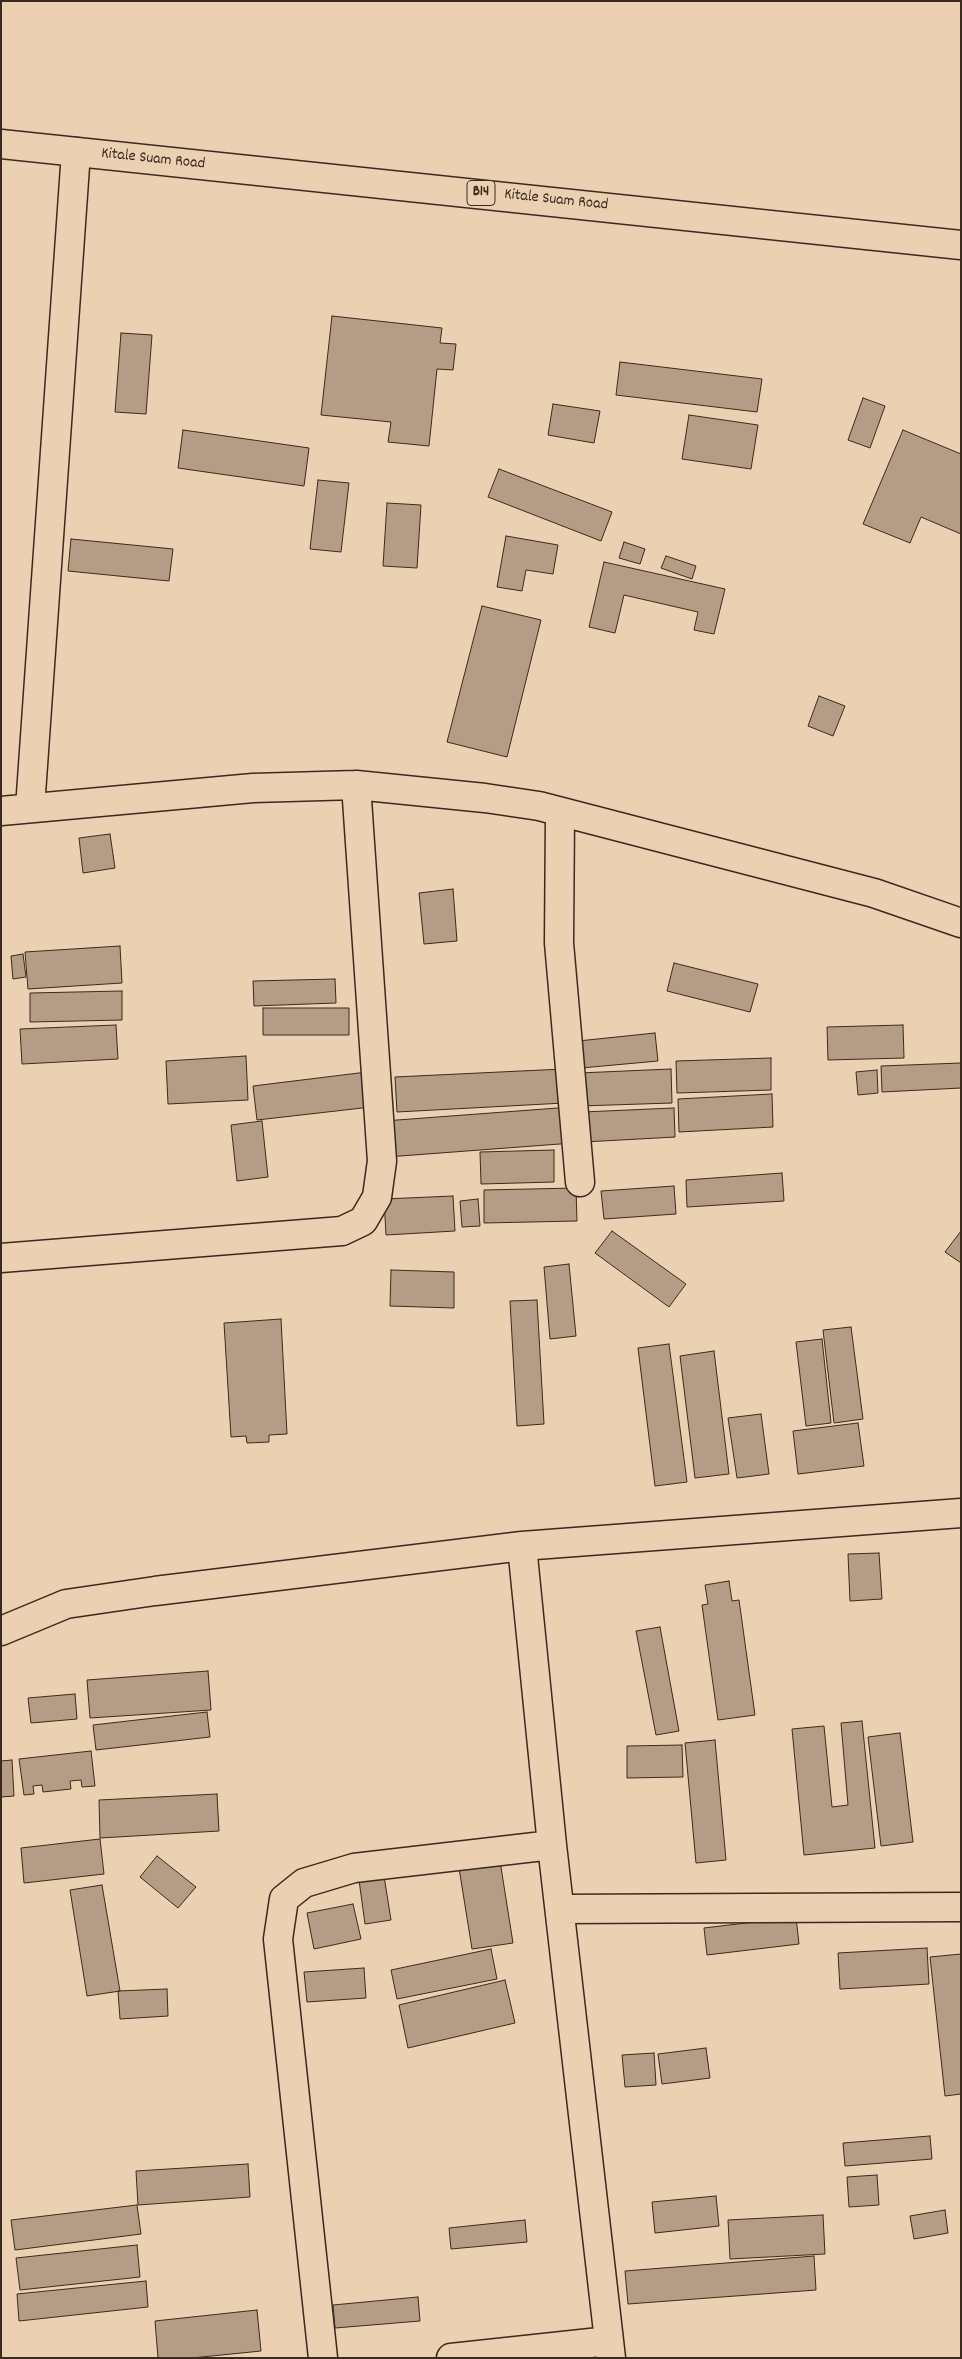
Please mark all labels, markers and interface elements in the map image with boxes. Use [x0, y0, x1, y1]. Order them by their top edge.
street label: Kitale Suam Road [100, 145, 206, 175]
road number: B14 [467, 180, 495, 206]
street label: Kitale Suam Road [503, 186, 609, 216]

